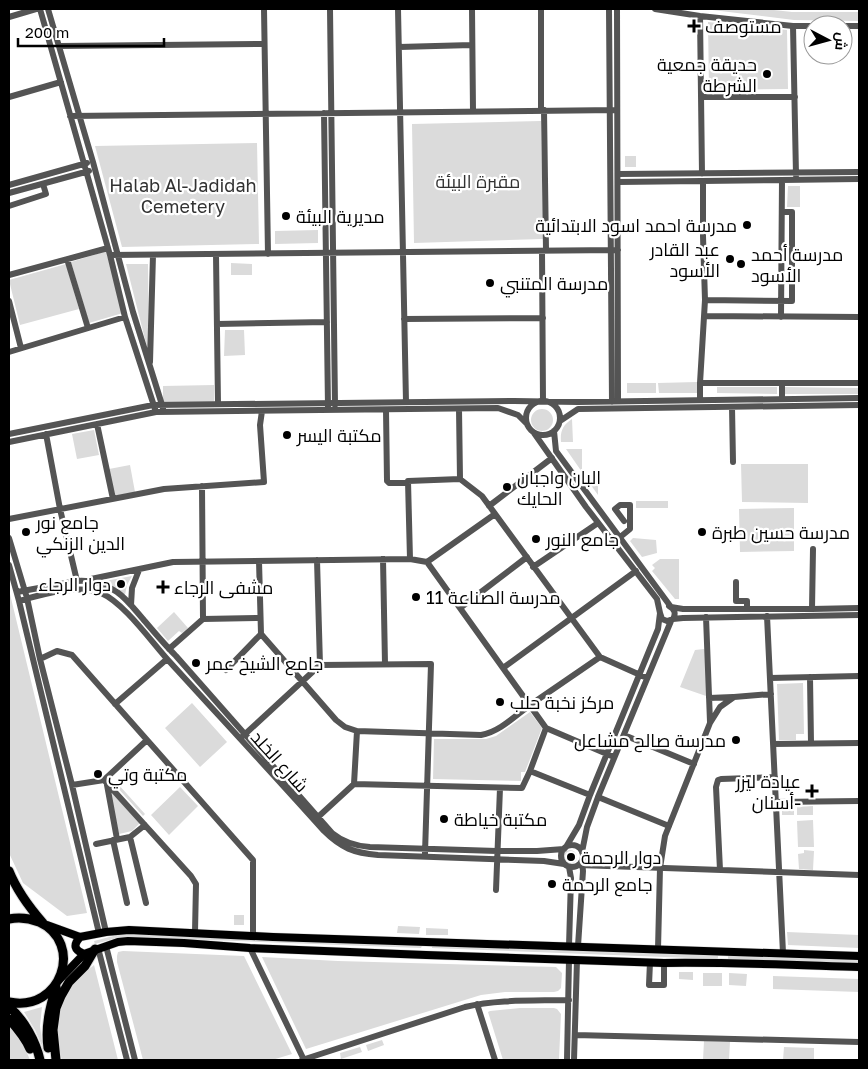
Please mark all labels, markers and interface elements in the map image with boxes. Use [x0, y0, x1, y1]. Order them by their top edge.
scale bar [18, 15, 164, 47]
place label: مستوصف [705, 15, 781, 38]
north arrow [803, 15, 853, 65]
marker: مستوصف [687, 19, 701, 33]
text: 200 m [25, 23, 69, 41]
text: ش [831, 31, 851, 51]
place label: حديقة جمعية الشرطة [657, 53, 757, 97]
marker: حديقة جمعية الشرطة [761, 68, 773, 80]
park label: مقبرة البيئة [436, 170, 520, 193]
park label: Halab Al-Jadidah Cemetery [109, 174, 257, 217]
place label: مديرية البيئة [296, 205, 385, 228]
marker: مديرية البيئة [280, 210, 292, 222]
place label: مدرسة احمد اسود الابتدائية [535, 214, 737, 237]
marker: مدرسة احمد اسود الابتدائية [741, 219, 753, 231]
place label: عبد القادر الأسود [649, 238, 720, 282]
place label: مدرسة أحمد الأسود [751, 243, 843, 287]
marker: عبد القادر الأسود [724, 253, 736, 265]
marker: مدرسة أحمد الأسود [735, 258, 747, 270]
place label: مدرسة المتنبي [500, 272, 608, 298]
marker: مدرسة المتنبي [484, 277, 496, 289]
place label: مكتبة اليسر [296, 424, 382, 447]
marker: مكتبة اليسر [281, 429, 293, 441]
place label: البان واجبان الحايك [517, 466, 601, 509]
marker: البان واجبان الحايك [501, 481, 513, 493]
place label: جامع نور الدين الزنكي [35, 511, 125, 558]
place label: مدرسة حسين طبرة [712, 521, 850, 544]
marker: جامع نور الدين الزنكي [20, 526, 32, 538]
marker: مدرسة حسين طبرة [696, 526, 708, 538]
place label: جامع النور [545, 528, 619, 552]
marker: جامع النور [530, 533, 542, 545]
place label: دوار الرجاء [38, 573, 111, 596]
place label: مشفى الرجاء [174, 576, 273, 599]
marker: دوار الرجاء [115, 578, 127, 590]
marker: مشفى الرجاء [156, 580, 170, 594]
place label: مدرسة الصناعة 11 [426, 586, 561, 609]
marker: مدرسة الصناعة 11 [410, 591, 422, 603]
place label: جامع الشيخ عمر [205, 652, 323, 676]
marker: جامع الشيخ عمر [190, 657, 202, 669]
place label: مركز نخبة حلب [510, 691, 614, 714]
marker: مركز نخبة حلب [494, 696, 506, 708]
street label: شارع الخلد [245, 726, 313, 798]
place label: مدرسة صالح مشاعل [574, 729, 726, 753]
marker: مدرسة صالح مشاعل [730, 734, 742, 746]
place label: مكتبة وتي [108, 763, 187, 789]
marker: مكتبة وتي [92, 768, 104, 780]
place label: عيادة ليزر أسنان- [735, 770, 801, 814]
marker: عيادة ليزر أسنان- [805, 784, 819, 798]
place label: مكتبة خياطة [454, 808, 547, 830]
marker: مكتبة خياطة [438, 813, 450, 825]
place label: دوار الرحمة [581, 846, 661, 869]
marker: دوار الرحمة [565, 851, 577, 863]
place label: جامع الرحمة [562, 873, 652, 897]
marker: جامع الرحمة [546, 878, 558, 890]

